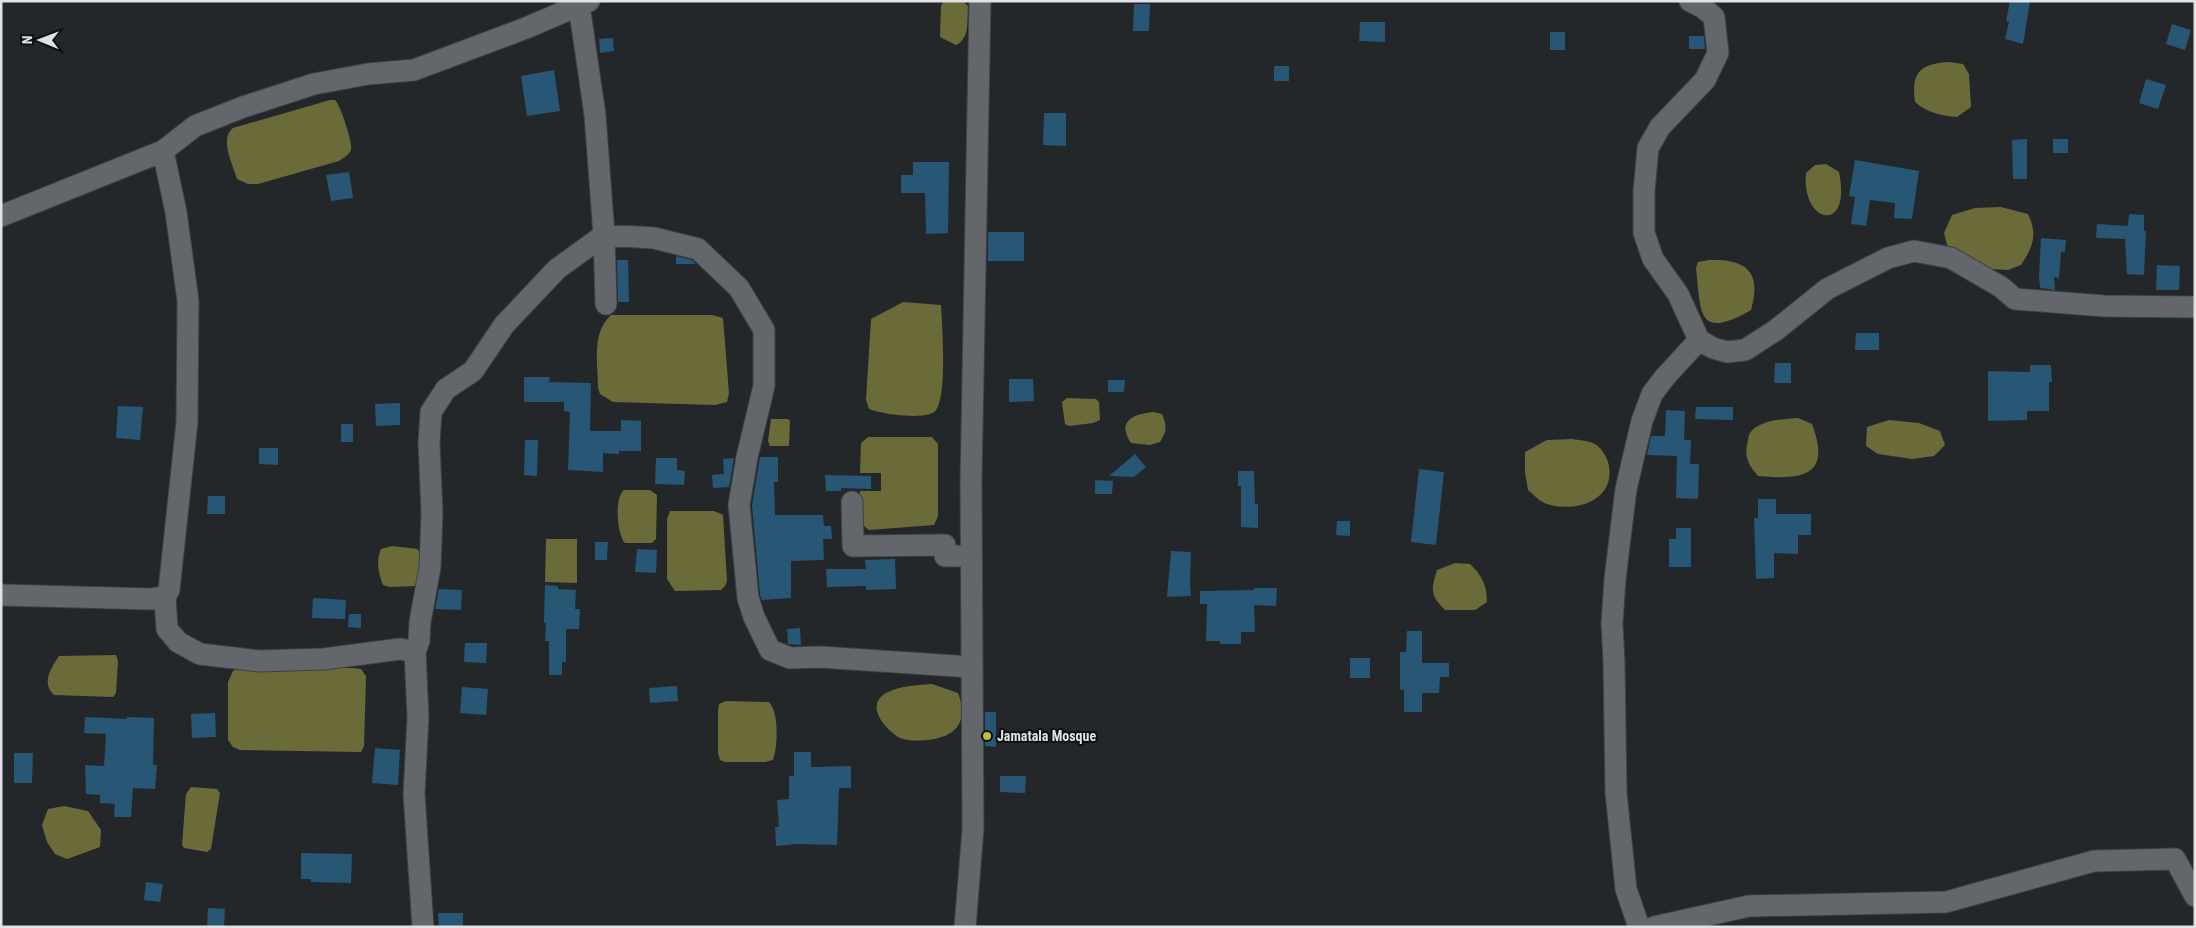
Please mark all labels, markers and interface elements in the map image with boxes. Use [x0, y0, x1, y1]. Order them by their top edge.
north arrow [15, 15, 65, 65]
text: N [19, 35, 35, 44]
place label: Jamatala Mosque [997, 728, 1096, 744]
marker: Jamatala Mosque [981, 730, 993, 742]

